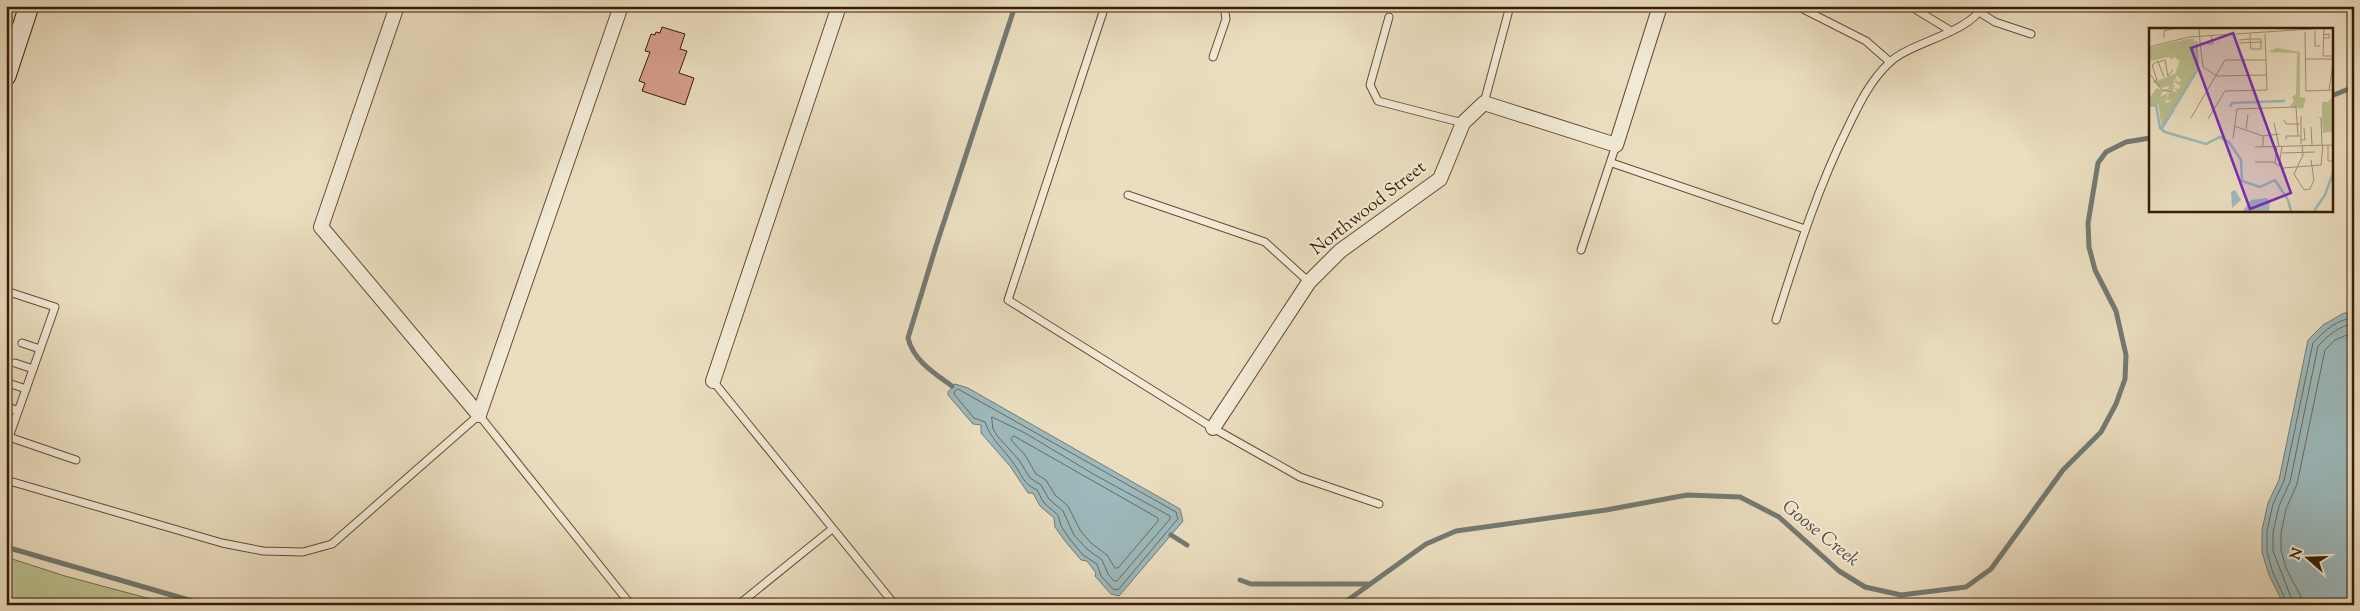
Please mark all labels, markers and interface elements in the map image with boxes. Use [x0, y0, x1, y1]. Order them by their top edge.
inset map [2149, 28, 2332, 211]
street label: Northwood Street [1306, 156, 1432, 262]
water label: Goose Creek [1775, 494, 1865, 574]
north arrow [2282, 534, 2332, 584]
text: N [2286, 546, 2309, 563]

